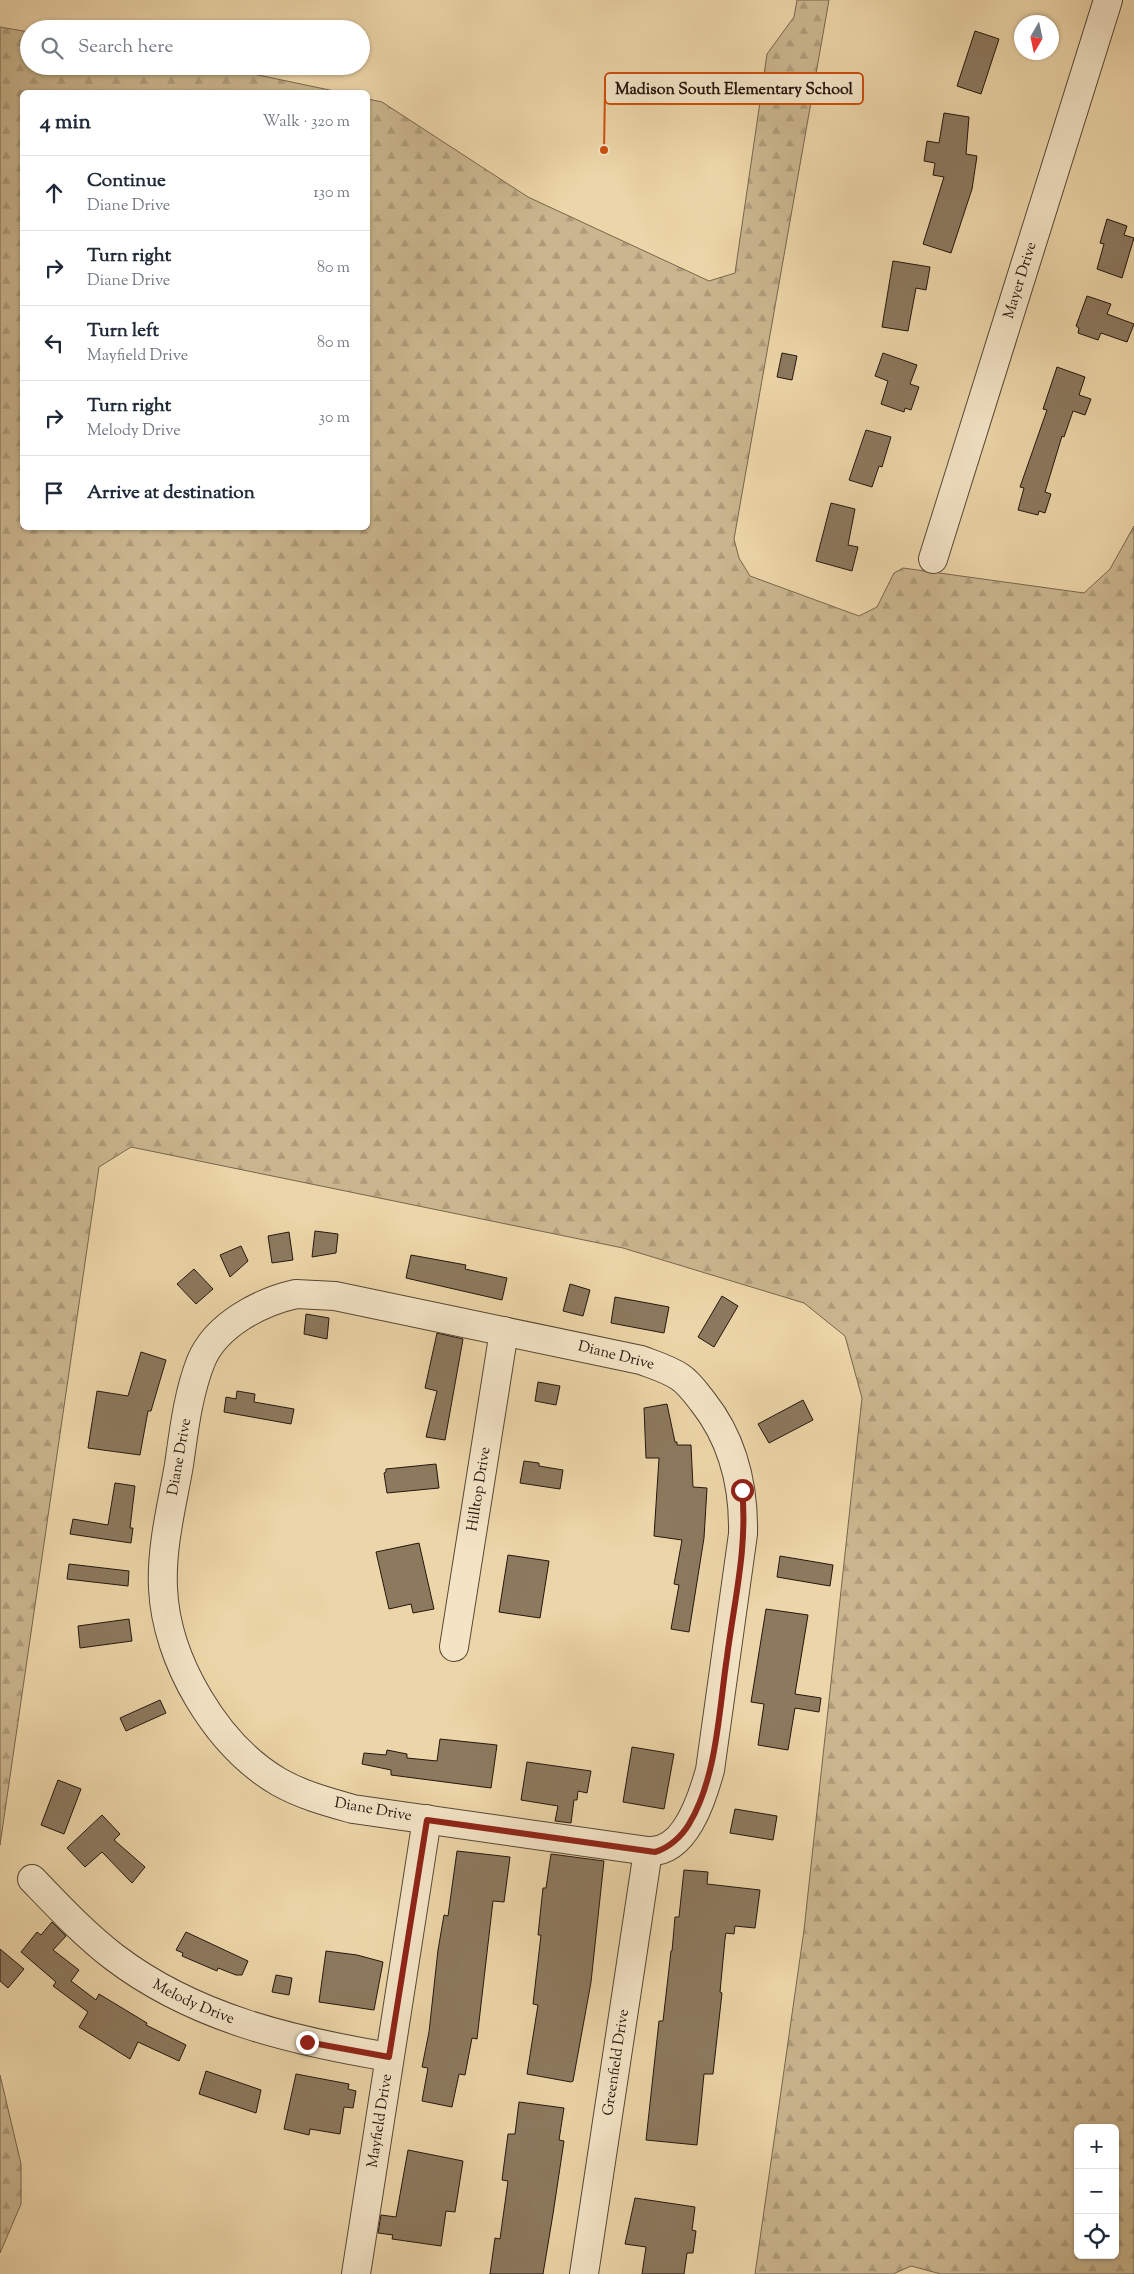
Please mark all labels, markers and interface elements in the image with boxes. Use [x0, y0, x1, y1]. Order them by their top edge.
north arrow [1014, 15, 1059, 60]
search box [20, 20, 370, 75]
icon: search [38, 34, 66, 62]
text: Search here [78, 34, 173, 61]
callout: Madison South Elementary School [605, 73, 863, 104]
text: Madison South Elementary School [615, 79, 854, 102]
text: 4 min [40, 108, 91, 138]
text: Walk · 320 m [263, 111, 350, 134]
text: Continue [87, 168, 166, 195]
icon: ahead [40, 179, 68, 207]
text: 130 m [313, 182, 350, 205]
text: Diane Drive [87, 195, 170, 218]
street label: Mayer Drive [998, 239, 1042, 321]
text: Turn right [87, 243, 171, 270]
icon: right [40, 254, 68, 282]
text: 80 m [317, 257, 350, 280]
text: Diane Drive [87, 270, 170, 293]
text: Turn left [87, 318, 159, 345]
icon: left [40, 329, 68, 357]
text: 80 m [317, 332, 350, 355]
text: Mayfield Drive [87, 345, 188, 368]
text: Turn right [87, 393, 171, 420]
icon: right [40, 404, 68, 432]
text: 30 m [319, 407, 350, 430]
text: Melody Drive [87, 420, 181, 443]
icon: arrive [40, 479, 68, 507]
text: Arrive at destination [87, 480, 255, 507]
street label: Diane Drive [576, 1336, 656, 1376]
street label: Diane Drive [163, 1417, 197, 1497]
street label: Hilltop Drive [462, 1445, 496, 1533]
route start [731, 1479, 754, 1502]
street label: Diane Drive [333, 1793, 413, 1827]
street label: Melody Drive [149, 1974, 237, 2030]
street label: Greenfield Drive [598, 2008, 634, 2117]
route end [296, 2031, 319, 2054]
street label: Mayfield Drive [362, 2072, 398, 2169]
map controls [1074, 2124, 1119, 2259]
button: + [1074, 2124, 1119, 2169]
button: − [1074, 2169, 1119, 2214]
button: locate [1074, 2214, 1119, 2259]

